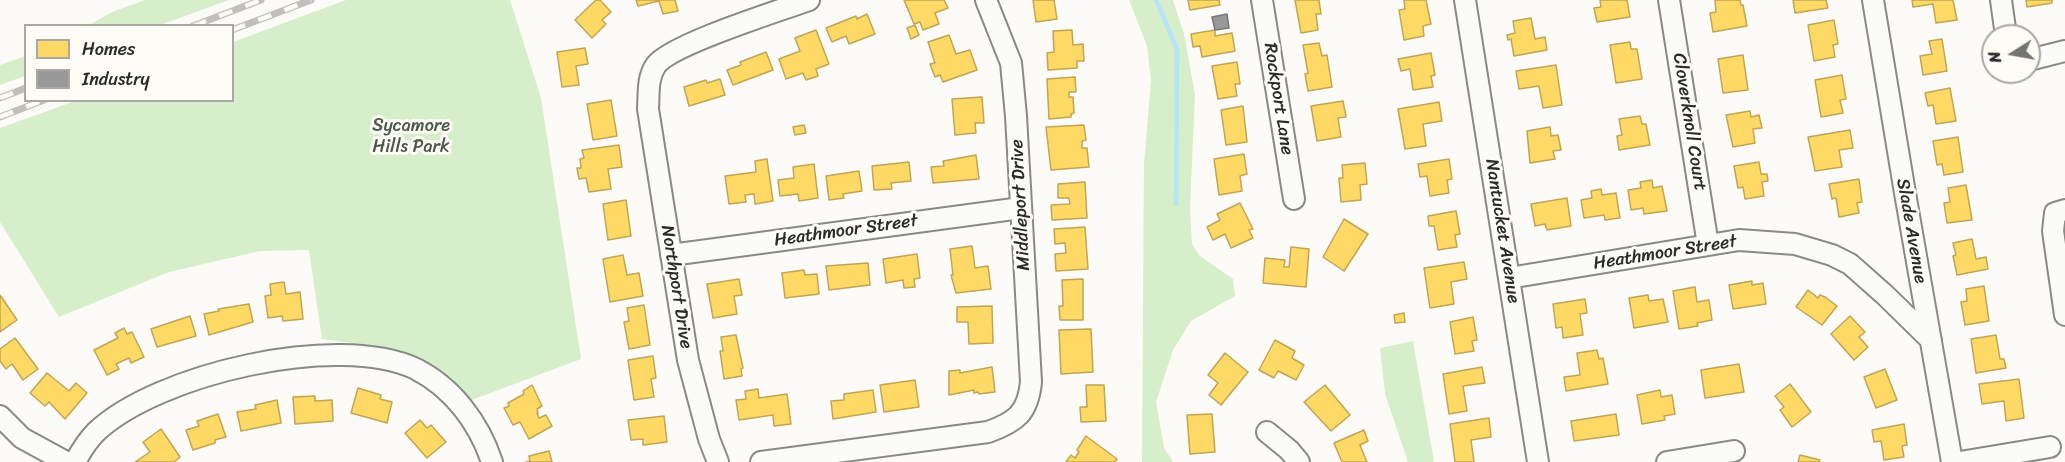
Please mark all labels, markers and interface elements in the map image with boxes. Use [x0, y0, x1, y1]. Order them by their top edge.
legend [24, 24, 234, 102]
north arrow [1981, 24, 2041, 84]
text: Homes [82, 33, 135, 65]
street label: Rockport Lane [1258, 41, 1298, 157]
text: N [1980, 49, 2010, 65]
street label: Cloverknoll Court [1667, 52, 1711, 192]
text: Industry [82, 63, 150, 95]
park label: Sycamore Hills Park [372, 115, 450, 158]
street label: Middleport Drive [1007, 139, 1035, 271]
street label: Nantucket Avenue [1480, 157, 1524, 305]
street label: Slade Avenue [1891, 177, 1931, 285]
street label: Heathmoor Street [773, 210, 919, 252]
street label: Northport Drive [656, 224, 696, 350]
street label: Heathmoor Street [1592, 231, 1738, 275]

